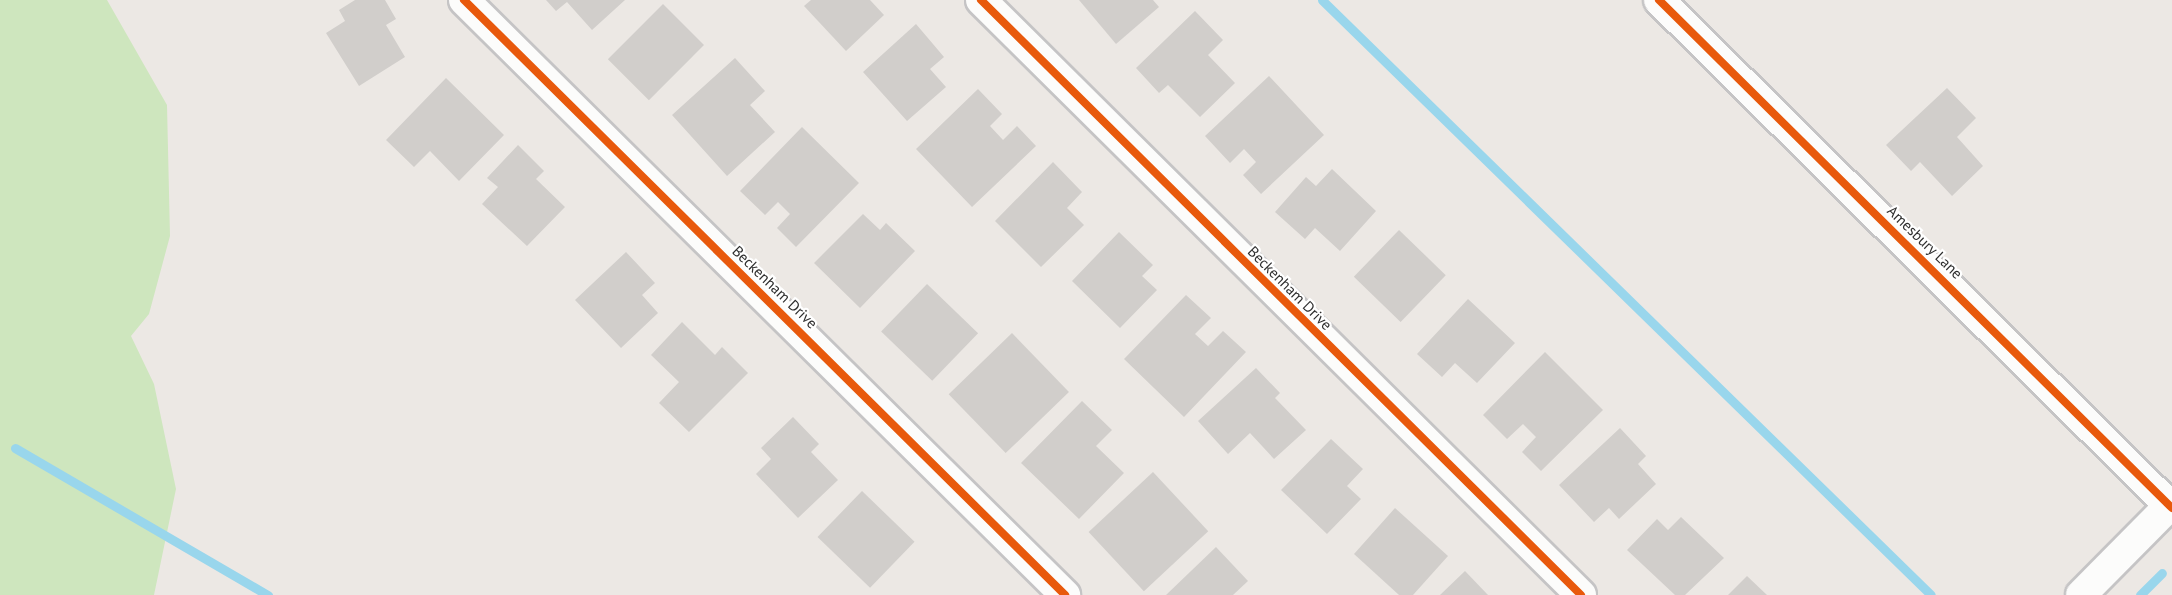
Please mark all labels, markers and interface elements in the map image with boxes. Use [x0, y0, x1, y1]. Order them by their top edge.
street label: Amesbury Lane [1884, 202, 1966, 282]
street label: Beckenham Drive [729, 242, 821, 332]
street label: Beckenham Drive [1244, 242, 1336, 334]

